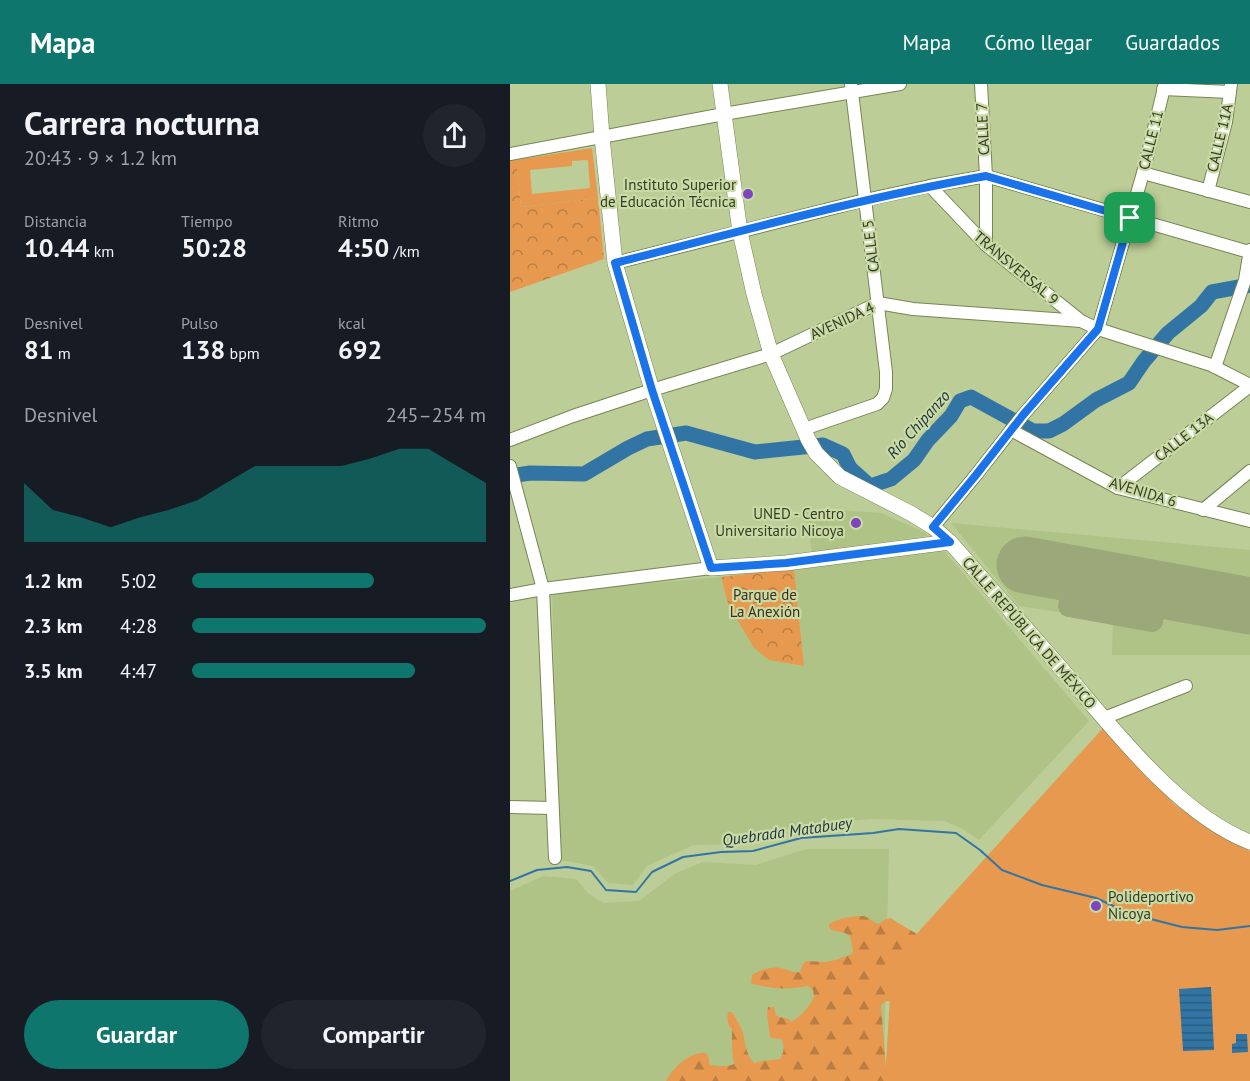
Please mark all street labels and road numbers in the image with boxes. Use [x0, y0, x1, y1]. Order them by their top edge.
street label: CALLE 7 [972, 102, 993, 156]
street label: CALLE 11A [1202, 102, 1237, 174]
street label: CALLE 11 [1134, 108, 1167, 172]
street label: CALLE 5 [858, 219, 883, 273]
street label: TRANSVERSAL 9 [970, 227, 1063, 309]
street label: AVENIDA 4 [807, 297, 877, 344]
street label: CALLE 13A [1150, 408, 1217, 466]
street label: AVENIDA 6 [1107, 472, 1179, 511]
street label: CALLE REPÚBLICA DE MÉXICO [958, 553, 1100, 712]

